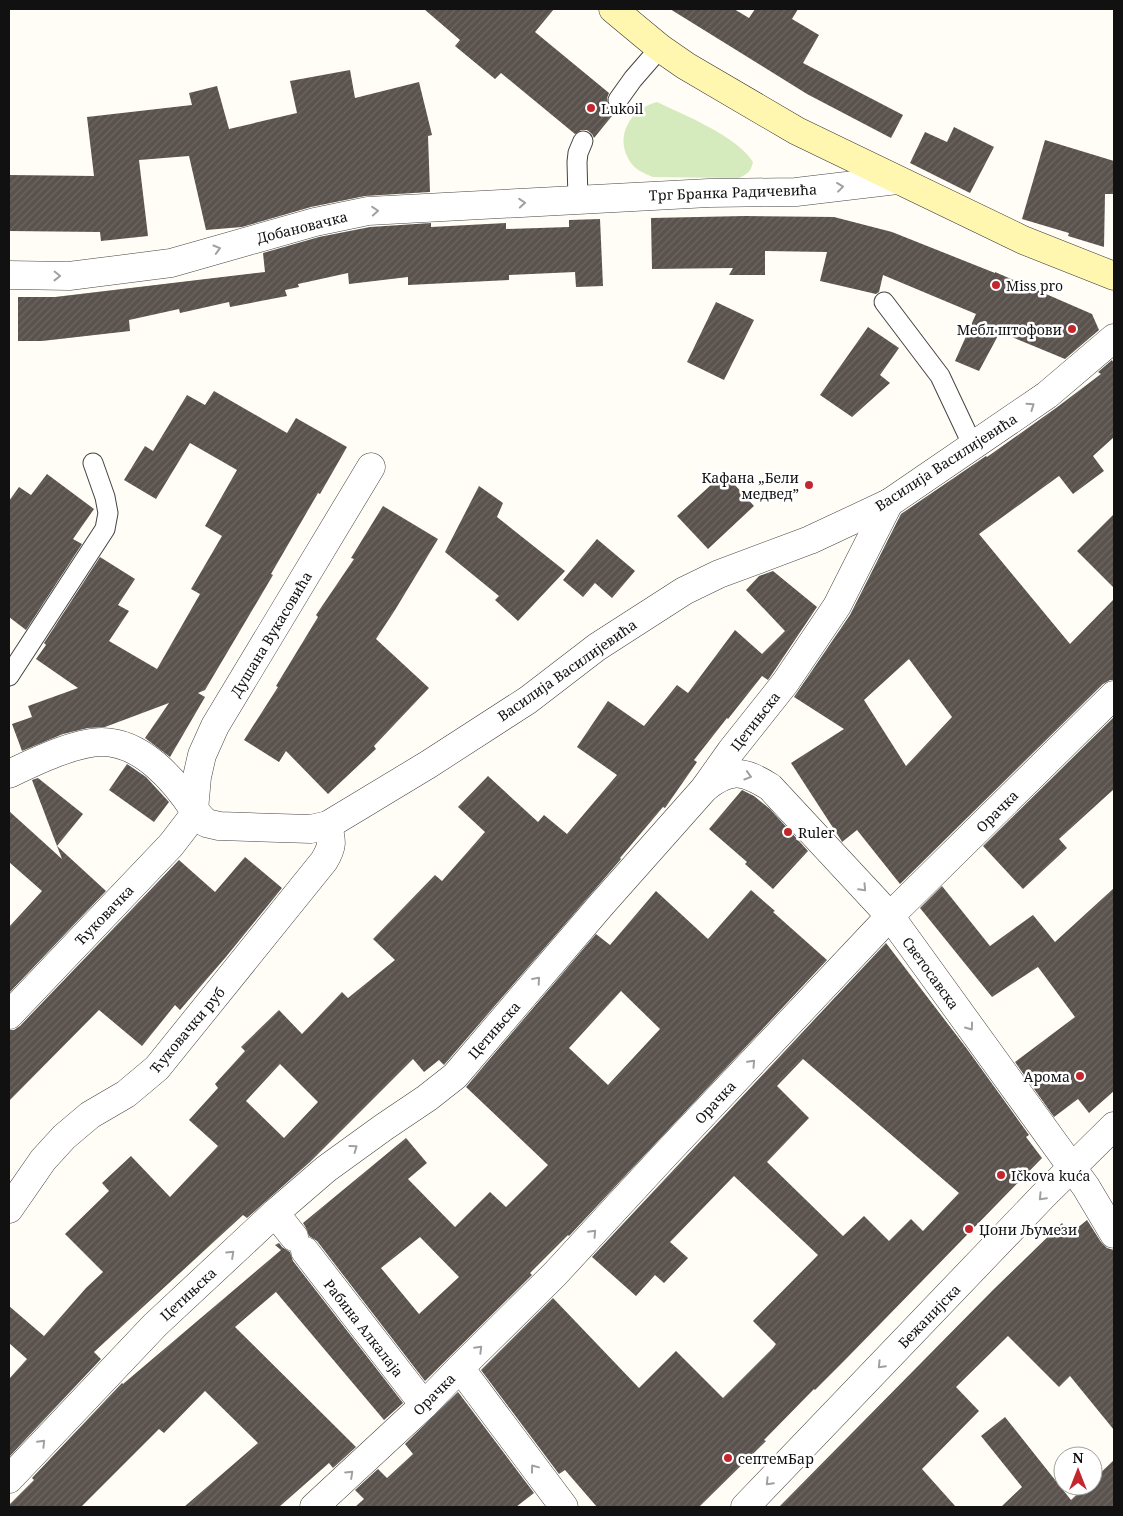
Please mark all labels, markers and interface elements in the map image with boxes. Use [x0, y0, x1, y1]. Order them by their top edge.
place label: Lukoil [601, 99, 644, 118]
marker: Lukoil [585, 102, 597, 114]
street label: Трг Бранка Радичевића [649, 180, 817, 204]
one-way arrow [837, 182, 845, 193]
one-way arrow [518, 197, 526, 208]
one-way arrow [371, 206, 379, 217]
street label: Добановачка [255, 207, 349, 247]
one-way arrow [213, 245, 221, 255]
one-way arrow [54, 270, 62, 281]
place label: Miss pro [1006, 276, 1063, 295]
marker: Miss pro [990, 279, 1002, 291]
place label: Мебл штофови [957, 320, 1062, 339]
marker: Мебл штофови [1066, 323, 1078, 335]
one-way arrow [1025, 403, 1035, 412]
street label: Василија Василијевића [871, 409, 1021, 515]
place label: Кафана „Бели медвед” [701, 468, 799, 503]
marker: Кафана „Бели медвед” [803, 479, 815, 491]
street label: Душана Вукасовића [226, 568, 316, 700]
street label: Василија Василијевића [494, 615, 640, 725]
street label: Цетињска [726, 687, 784, 755]
one-way arrow [743, 770, 751, 780]
street label: Орачка [972, 786, 1022, 836]
place label: Ruler [798, 823, 835, 842]
marker: Ruler [782, 826, 794, 838]
street label: Ћуковачка [70, 881, 138, 949]
one-way arrow [857, 882, 866, 891]
street label: Светосавска [898, 933, 964, 1013]
one-way arrow [531, 977, 540, 986]
street label: Ћуковачки руб [145, 983, 229, 1077]
street label: Цетињска [464, 997, 524, 1063]
one-way arrow [964, 1021, 973, 1031]
one-way arrow [746, 1059, 755, 1068]
place label: Арома [1024, 1067, 1070, 1086]
marker: Арома [1074, 1070, 1086, 1082]
street label: Орачка [690, 1076, 740, 1128]
one-way arrow [349, 1145, 358, 1155]
place label: Ičkova kuća [1011, 1166, 1091, 1185]
marker: Ičkova kuća [995, 1169, 1007, 1181]
one-way arrow [1039, 1191, 1048, 1200]
place label: Џони Љумези [979, 1220, 1077, 1239]
marker: Џони Љумези [963, 1223, 975, 1235]
one-way arrow [587, 1229, 596, 1238]
one-way arrow [226, 1251, 235, 1260]
street label: Цетињска [156, 1263, 220, 1325]
street label: Рабина Алкалаја [320, 1275, 408, 1381]
street label: Бежанијска [894, 1280, 964, 1352]
one-way arrow [473, 1346, 482, 1355]
one-way arrow [878, 1359, 887, 1368]
street label: Орачка [409, 1369, 459, 1419]
one-way arrow [36, 1440, 45, 1449]
north arrow [1053, 1446, 1103, 1496]
text: N [1072, 1448, 1084, 1467]
place label: септемБар [738, 1449, 814, 1468]
marker: септемБар [722, 1452, 734, 1464]
one-way arrow [532, 1465, 540, 1474]
one-way arrow [344, 1471, 353, 1480]
one-way arrow [766, 1477, 775, 1486]

